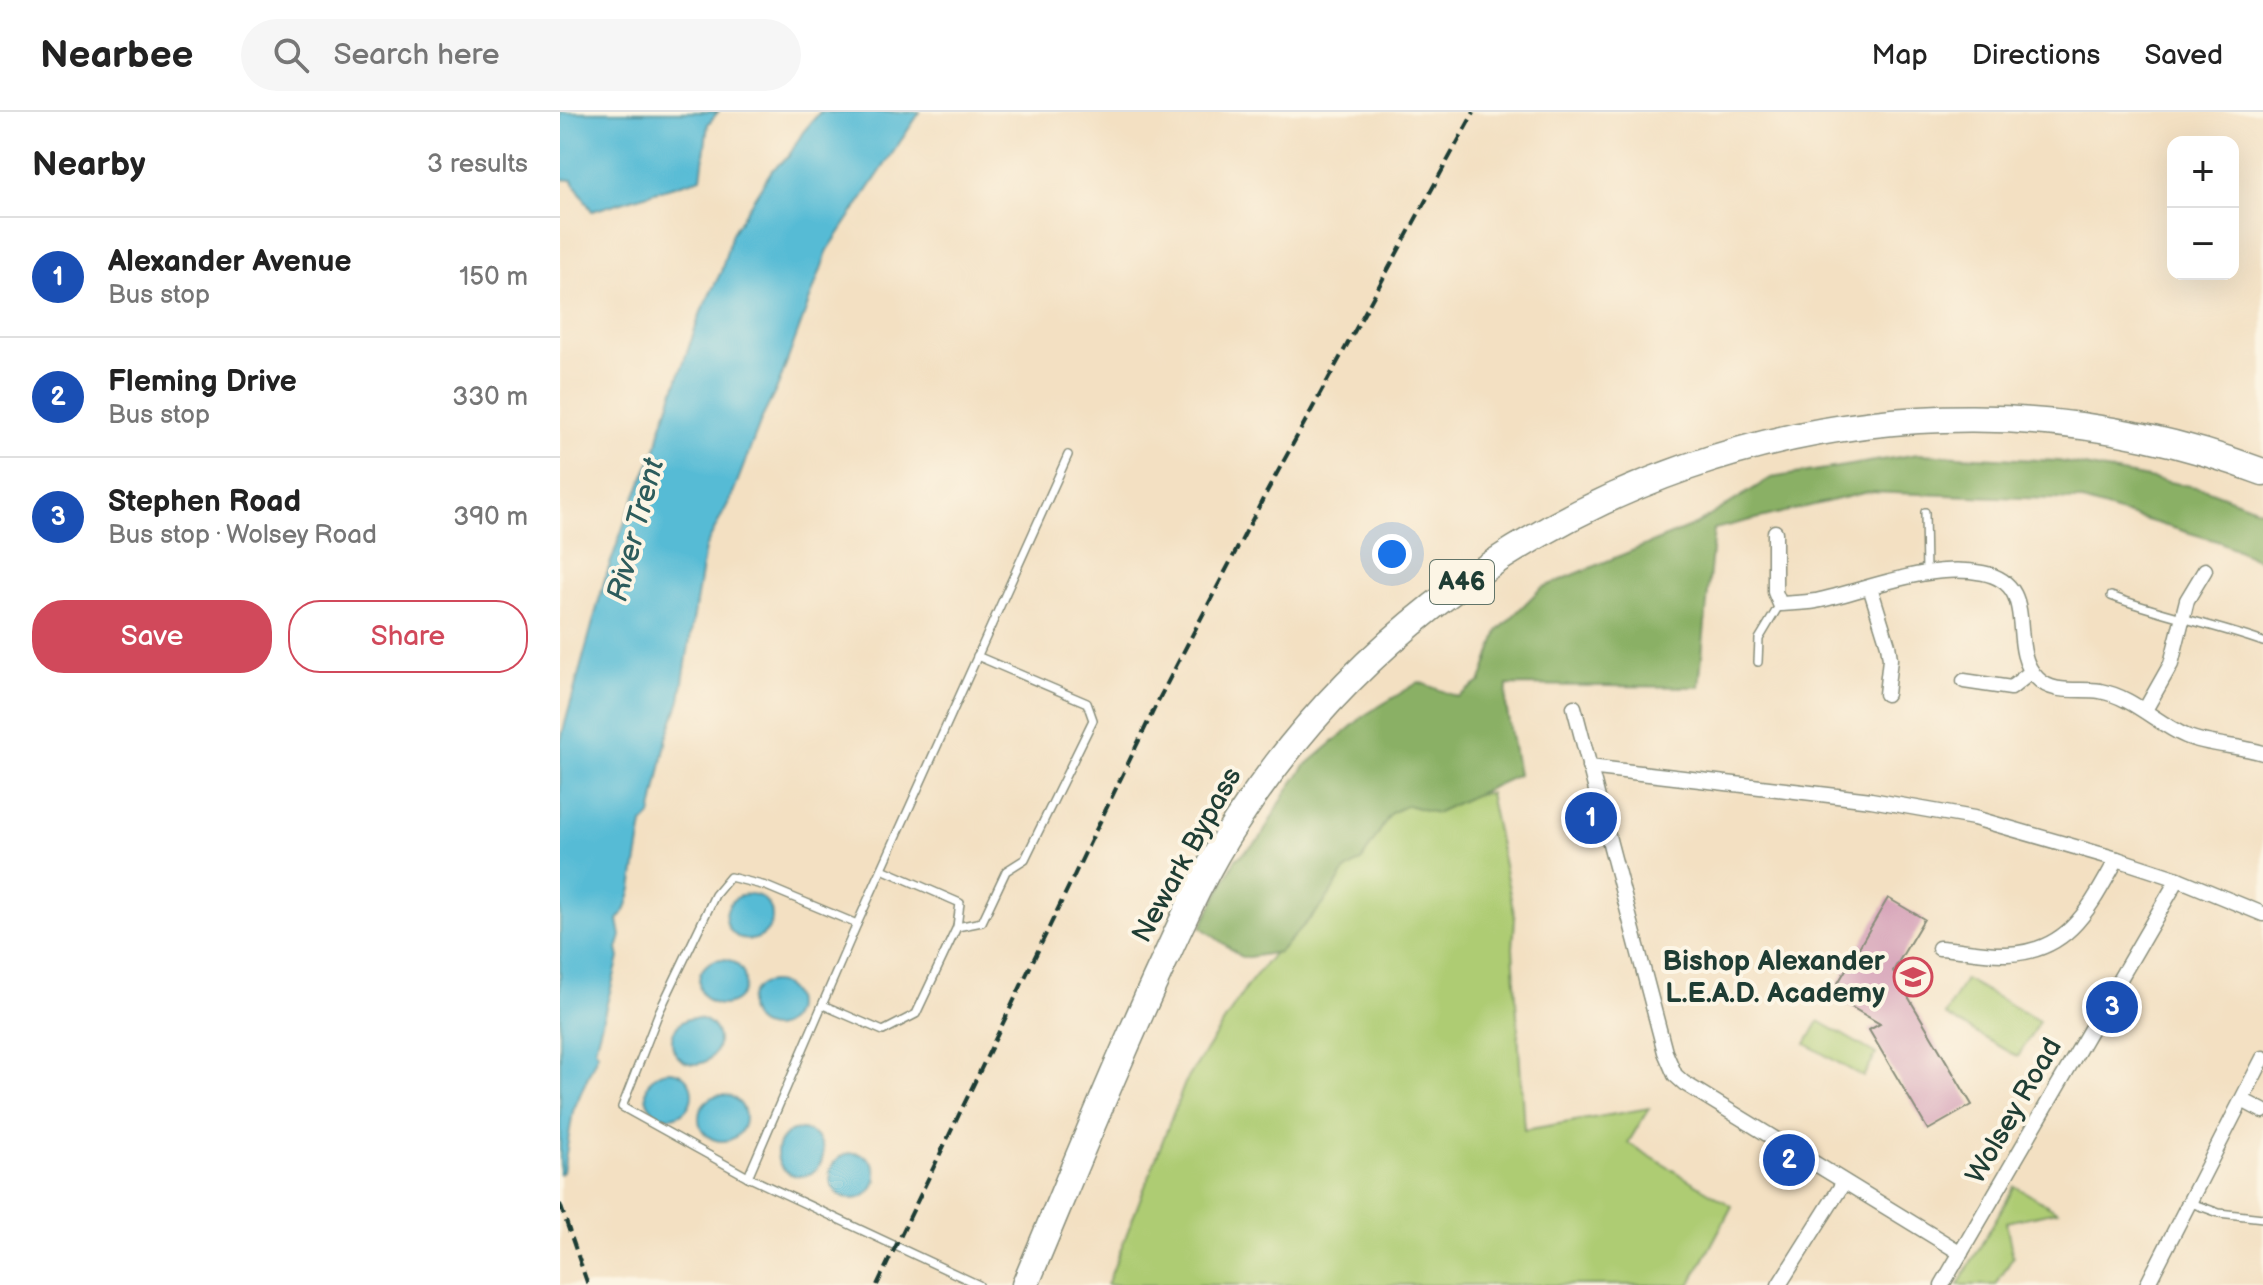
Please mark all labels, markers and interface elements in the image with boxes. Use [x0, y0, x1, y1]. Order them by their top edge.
search box [241, 19, 801, 91]
text: Nearbee [40, 33, 193, 78]
icon: search [269, 33, 313, 77]
text: Search here [333, 37, 500, 73]
text: Map [1871, 39, 1928, 72]
text: Directions [1972, 39, 2100, 72]
text: Saved [2144, 39, 2223, 72]
map controls [2167, 136, 2239, 280]
button: + [2167, 136, 2239, 208]
text: Nearby [32, 144, 146, 185]
text: 3 results [427, 149, 528, 180]
button: − [2167, 208, 2239, 280]
text: Alexander Avenue [108, 244, 352, 280]
text: 1 [53, 262, 63, 293]
text: 150 m [459, 262, 528, 293]
text: Bus stop [108, 280, 210, 311]
text: Fleming Drive [108, 364, 297, 400]
text: 2 [50, 382, 66, 413]
text: 330 m [452, 382, 528, 413]
text: Bus stop [108, 400, 210, 431]
water label: River Trent [600, 454, 673, 605]
text: Stephen Road [108, 484, 301, 520]
text: 3 [50, 502, 66, 533]
text: 390 m [453, 502, 528, 533]
text: Bus stop · Wolsey Road [108, 520, 377, 551]
your location [1372, 534, 1412, 574]
road number: A46 [1430, 560, 1494, 604]
button: Save [32, 600, 272, 673]
button: Share [288, 600, 528, 673]
street label: Newark Bypass [1125, 762, 1249, 948]
pin: 1 [1565, 788, 1617, 848]
place label: Bishop Alexander L.E.A.D. Academy [1662, 945, 1886, 1010]
school or university icon: Bishop Alexander L.E.A.D. Academy [1892, 956, 1934, 998]
pin: 3 [2086, 977, 2138, 1037]
street label: Wolsey Road [1959, 1032, 2069, 1190]
pin: 2 [1763, 1130, 1815, 1190]

